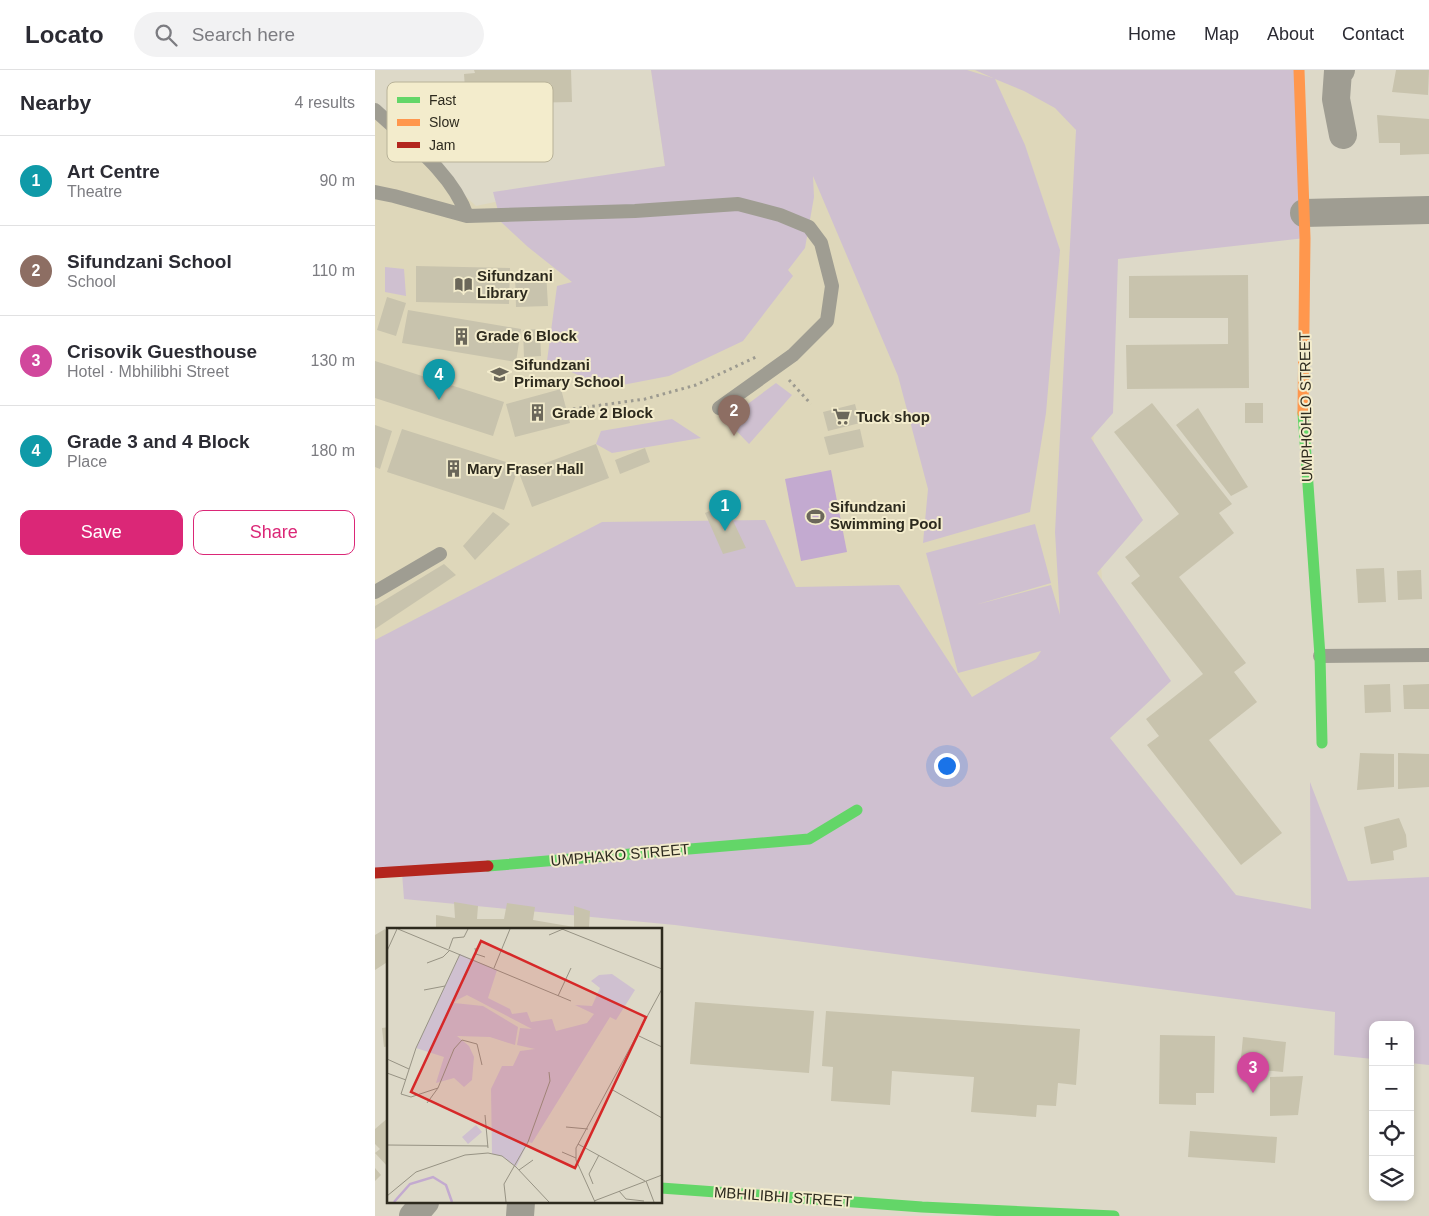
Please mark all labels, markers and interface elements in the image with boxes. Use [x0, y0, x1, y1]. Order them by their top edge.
search box [134, 12, 484, 57]
text: Locato [25, 21, 104, 48]
icon: search [152, 21, 180, 49]
text: Search here [192, 24, 295, 45]
text: Home [1128, 24, 1176, 44]
text: Map [1204, 24, 1239, 44]
text: About [1267, 24, 1314, 44]
text: Contact [1342, 24, 1404, 44]
legend [387, 82, 553, 162]
text: Nearby [20, 91, 91, 114]
text: Fast [429, 92, 456, 108]
text: 4 results [295, 94, 355, 111]
text: Slow [429, 114, 460, 130]
text: Jam [429, 137, 455, 153]
text: Art Centre [67, 161, 160, 182]
text: 1 [32, 172, 40, 189]
text: 90 m [319, 172, 355, 189]
text: Theatre [67, 183, 122, 200]
text: Sifundzani School [67, 251, 232, 272]
text: 2 [32, 262, 40, 279]
text: 110 m [312, 262, 355, 279]
place label: Sifundzani Library [477, 267, 553, 301]
text: School [67, 273, 116, 290]
library icon: Sifundzani Library [453, 275, 473, 295]
building icon: Grade 6 Block [452, 326, 472, 346]
place label: Grade 6 Block [476, 327, 578, 344]
street label: UMPHOHLO STREET [1296, 332, 1315, 482]
text: Crisovik Guesthouse [67, 341, 257, 362]
text: 3 [32, 352, 40, 369]
text: 130 m [311, 352, 355, 369]
place label: Sifundzani Primary School [514, 356, 624, 390]
pin: 4 [423, 359, 455, 400]
text: Hotel · Mbhilibhi Street [67, 363, 229, 380]
school or university icon: Sifundzani Primary School [490, 364, 510, 384]
pin: 2 [718, 395, 750, 436]
building icon: Grade 2 Block [528, 403, 548, 423]
place label: Grade 2 Block [552, 404, 654, 421]
supermarket icon: Tuck shop [832, 407, 852, 427]
place label: Tuck shop [856, 408, 930, 425]
text: Grade 3 and 4 Block [67, 431, 250, 452]
text: 4 [32, 442, 40, 459]
text: 180 m [311, 442, 355, 459]
text: Place [67, 453, 107, 470]
building icon: Mary Fraser Hall [443, 459, 463, 479]
place label: Mary Fraser Hall [467, 460, 584, 477]
pin: 1 [709, 490, 741, 531]
place label: Sifundzani Swimming Pool [830, 498, 942, 532]
sports icon: Sifundzani Swimming Pool [806, 506, 826, 526]
button: Save [20, 510, 183, 555]
button: Share [193, 510, 355, 555]
your location [934, 753, 960, 779]
street label: UMPHAKO STREET [550, 840, 690, 869]
inset map [387, 928, 663, 1204]
map controls [1369, 1021, 1414, 1201]
button: + [1369, 1021, 1414, 1066]
pin: 3 [1237, 1052, 1269, 1093]
button: − [1369, 1066, 1414, 1111]
button: locate [1369, 1111, 1414, 1156]
button: layers [1369, 1156, 1414, 1201]
street label: MBHILIBHI STREET [713, 1183, 853, 1210]

